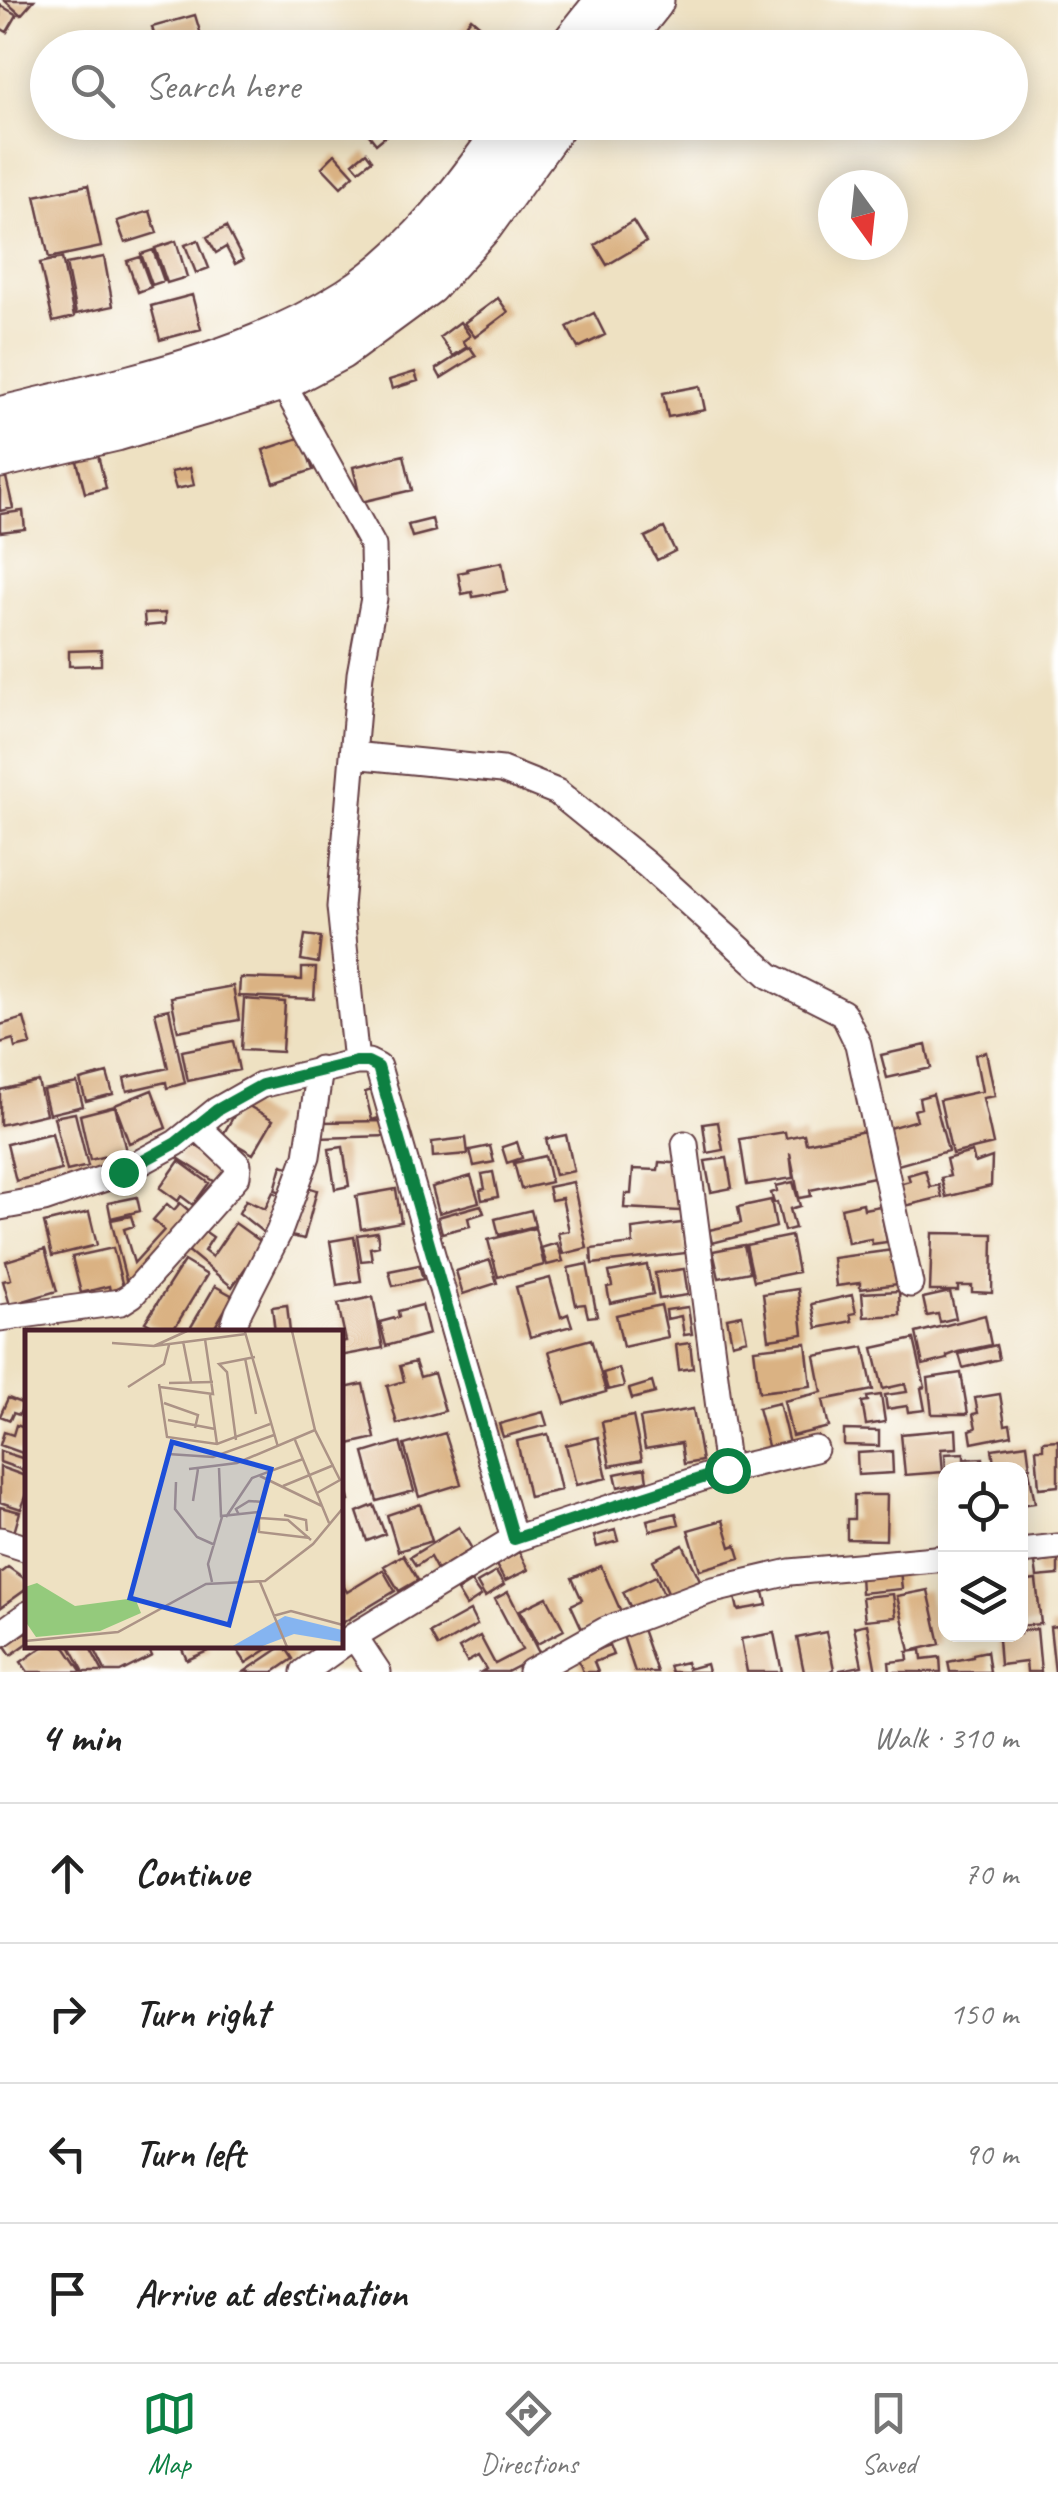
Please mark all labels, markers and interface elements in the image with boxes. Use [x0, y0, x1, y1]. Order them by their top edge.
search box [30, 30, 1028, 140]
icon: search [65, 58, 120, 113]
text: Search here [145, 62, 300, 109]
north arrow [818, 170, 908, 260]
route end [101, 1150, 147, 1196]
inset map [25, 1330, 342, 1647]
route start [705, 1448, 751, 1494]
map controls [938, 1462, 1028, 1642]
button: locate [938, 1462, 1028, 1552]
button: layers [938, 1552, 1028, 1642]
text: 4 min [40, 1711, 120, 1764]
text: Walk · 310 m [874, 1717, 1018, 1758]
icon: ahead [40, 1846, 95, 1901]
text: Continue [135, 1850, 249, 1897]
text: 70 m [964, 1853, 1018, 1894]
icon: right [40, 1986, 95, 2041]
text: Turn right [135, 1990, 269, 2037]
text: 150 m [949, 1993, 1018, 2034]
icon: left [40, 2126, 95, 2181]
text: Turn left [135, 2130, 245, 2177]
text: 90 m [964, 2133, 1018, 2174]
icon: arrive [40, 2266, 95, 2321]
text: Arrive at destination [135, 2270, 407, 2317]
tab: Map [142, 2386, 197, 2481]
tab: Directions [480, 2386, 578, 2481]
tab: Saved [861, 2386, 916, 2481]

